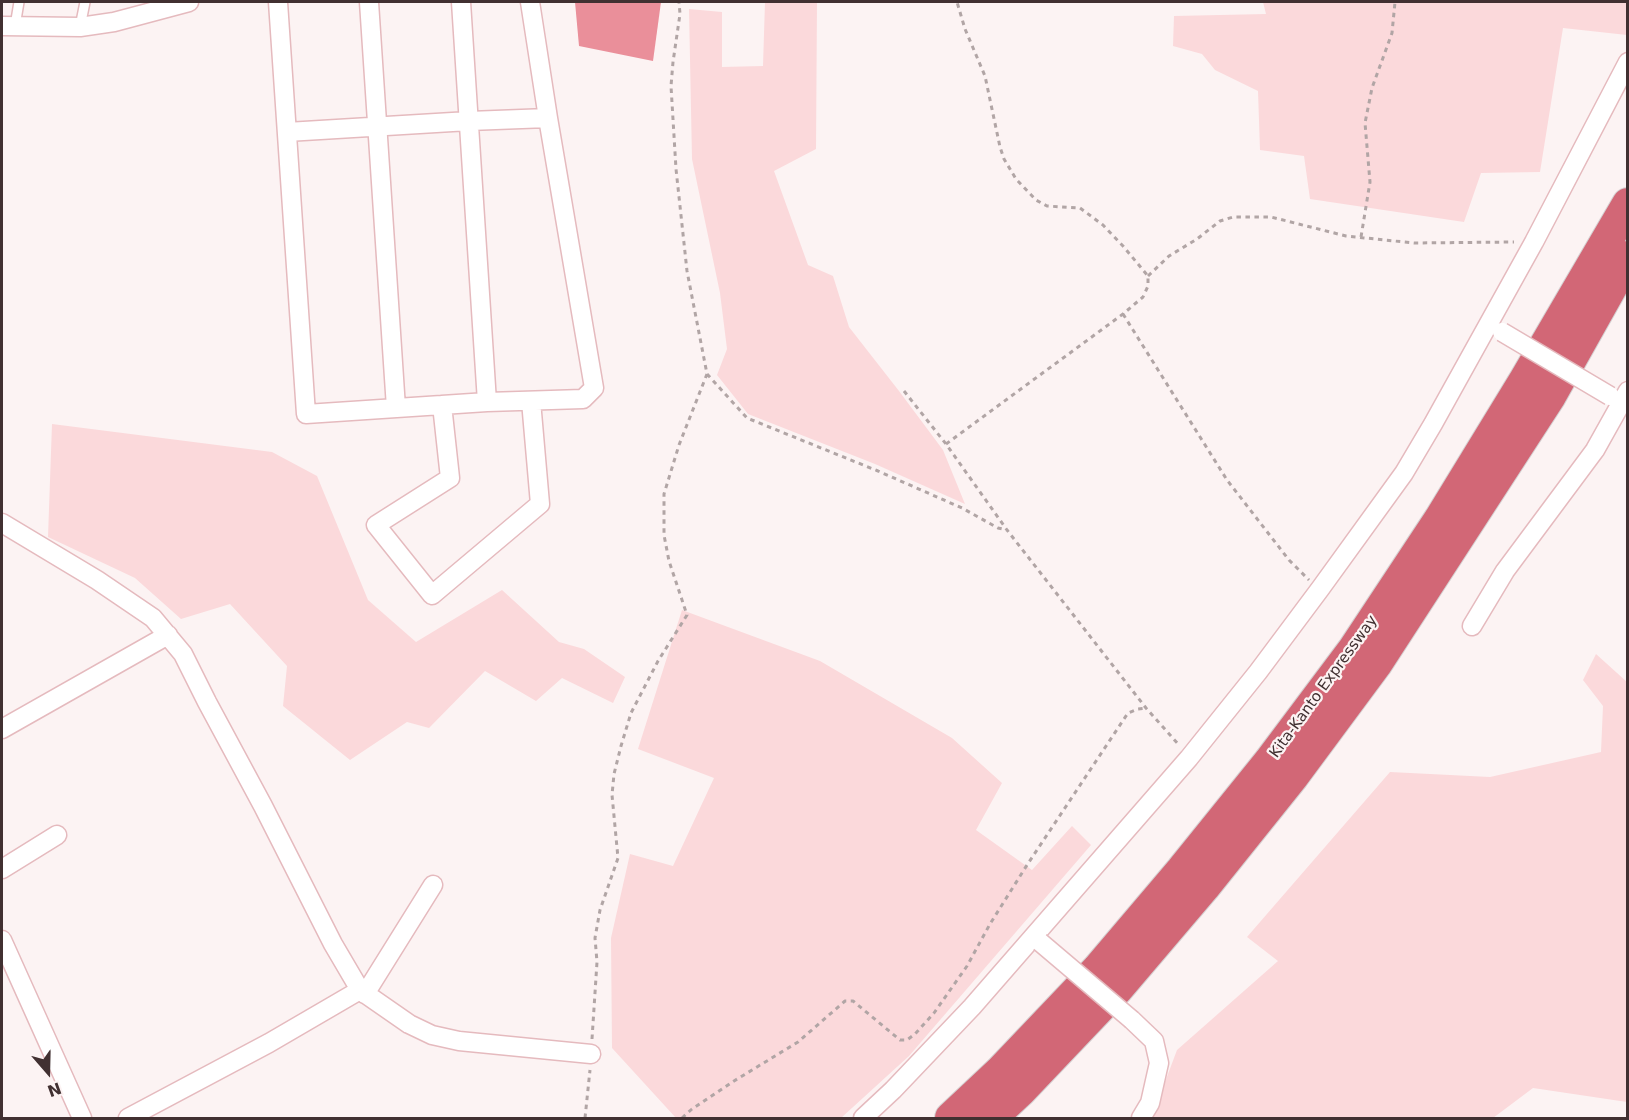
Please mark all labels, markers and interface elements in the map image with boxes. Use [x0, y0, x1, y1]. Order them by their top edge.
street label: Kita-Kanto Expressway [1266, 612, 1382, 762]
north arrow [18, 1042, 78, 1102]
text: N [45, 1078, 64, 1101]

